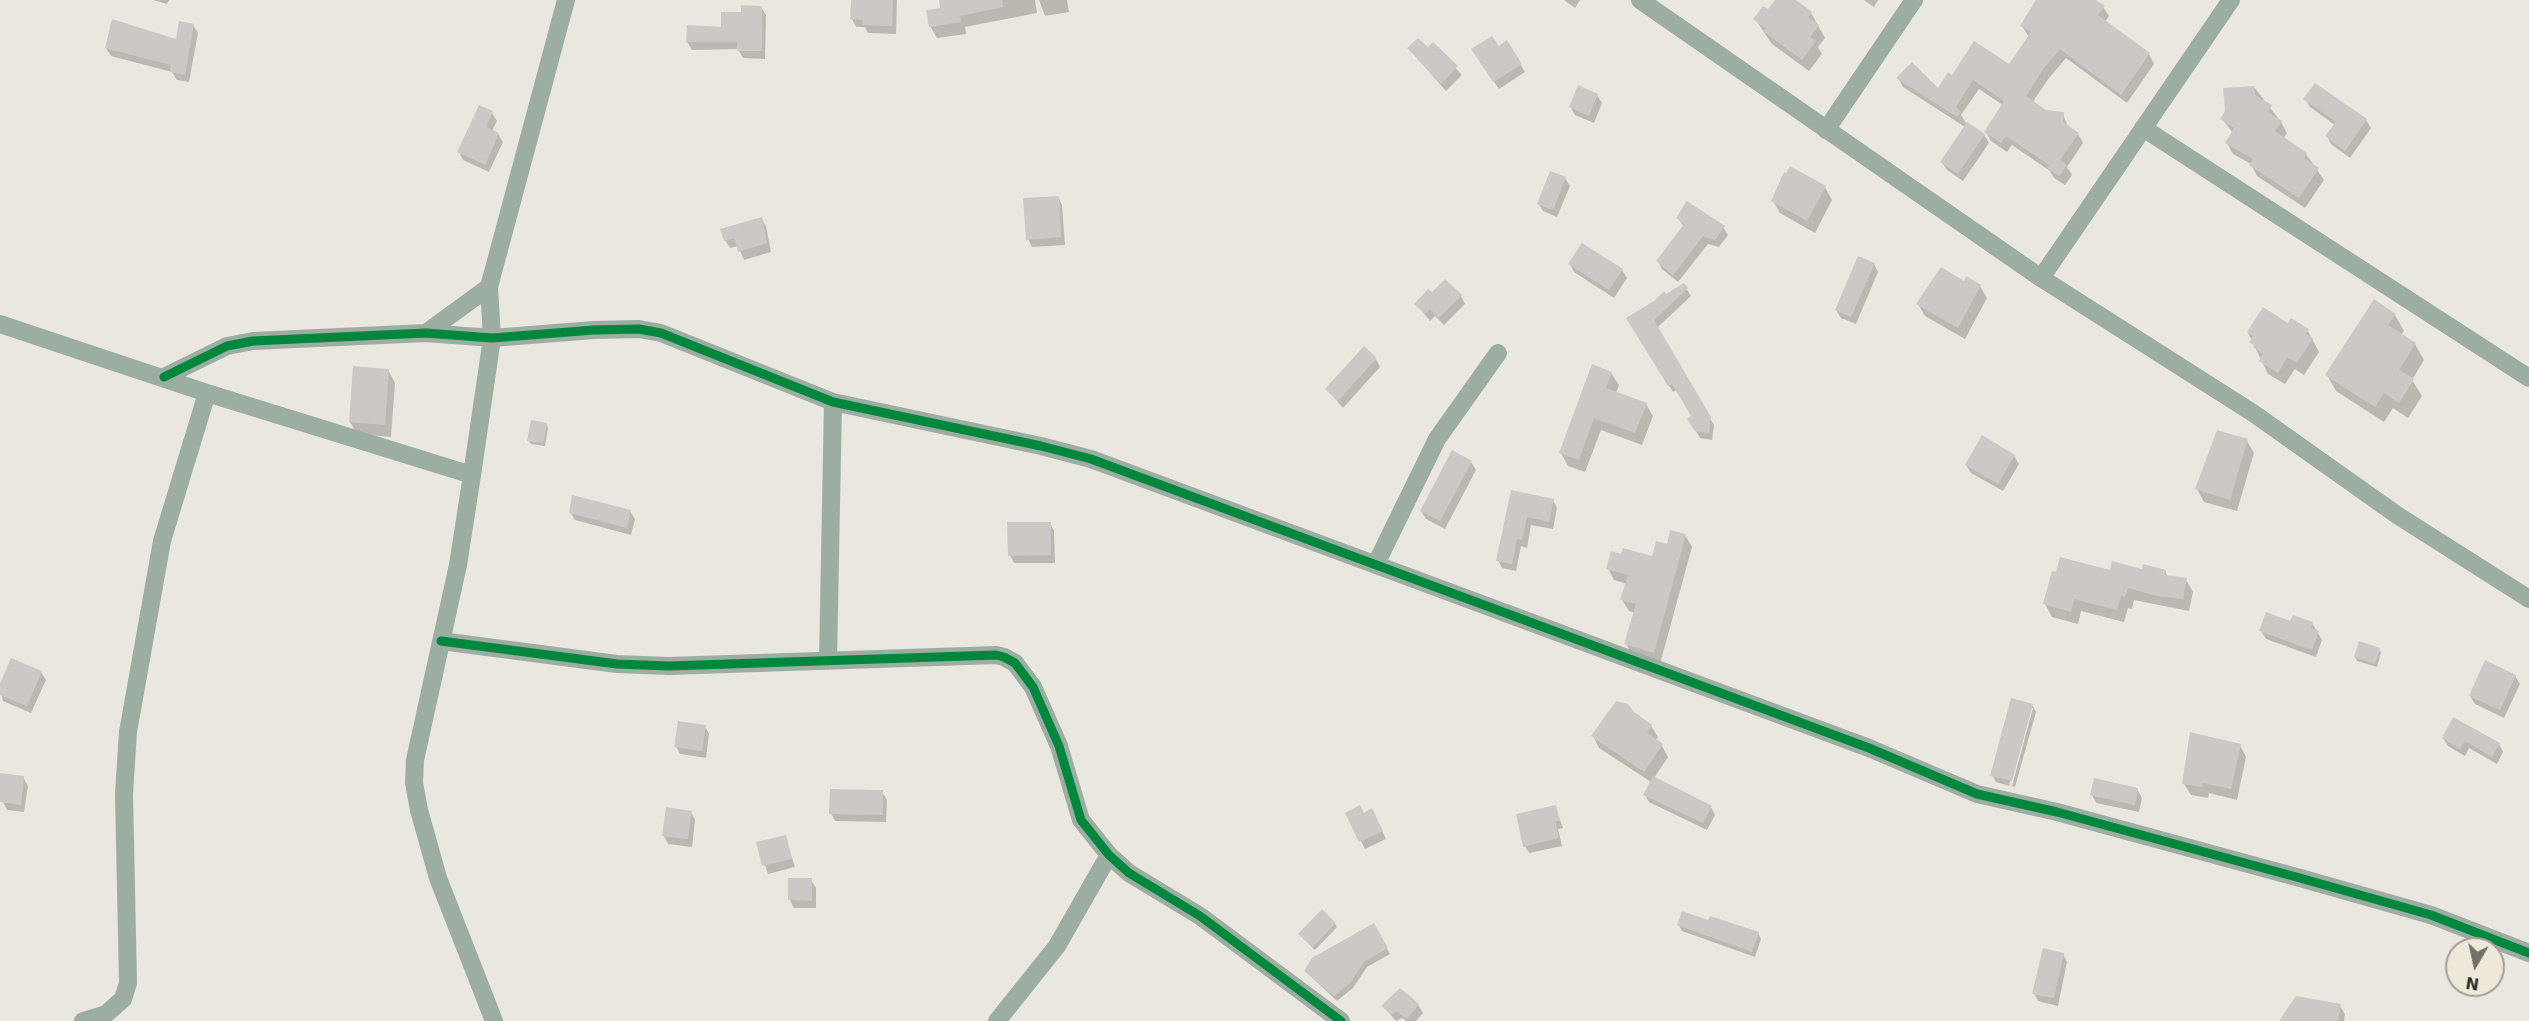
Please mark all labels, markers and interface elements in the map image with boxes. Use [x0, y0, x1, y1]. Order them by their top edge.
north arrow [2445, 937, 2505, 997]
text: N [2464, 973, 2481, 994]

